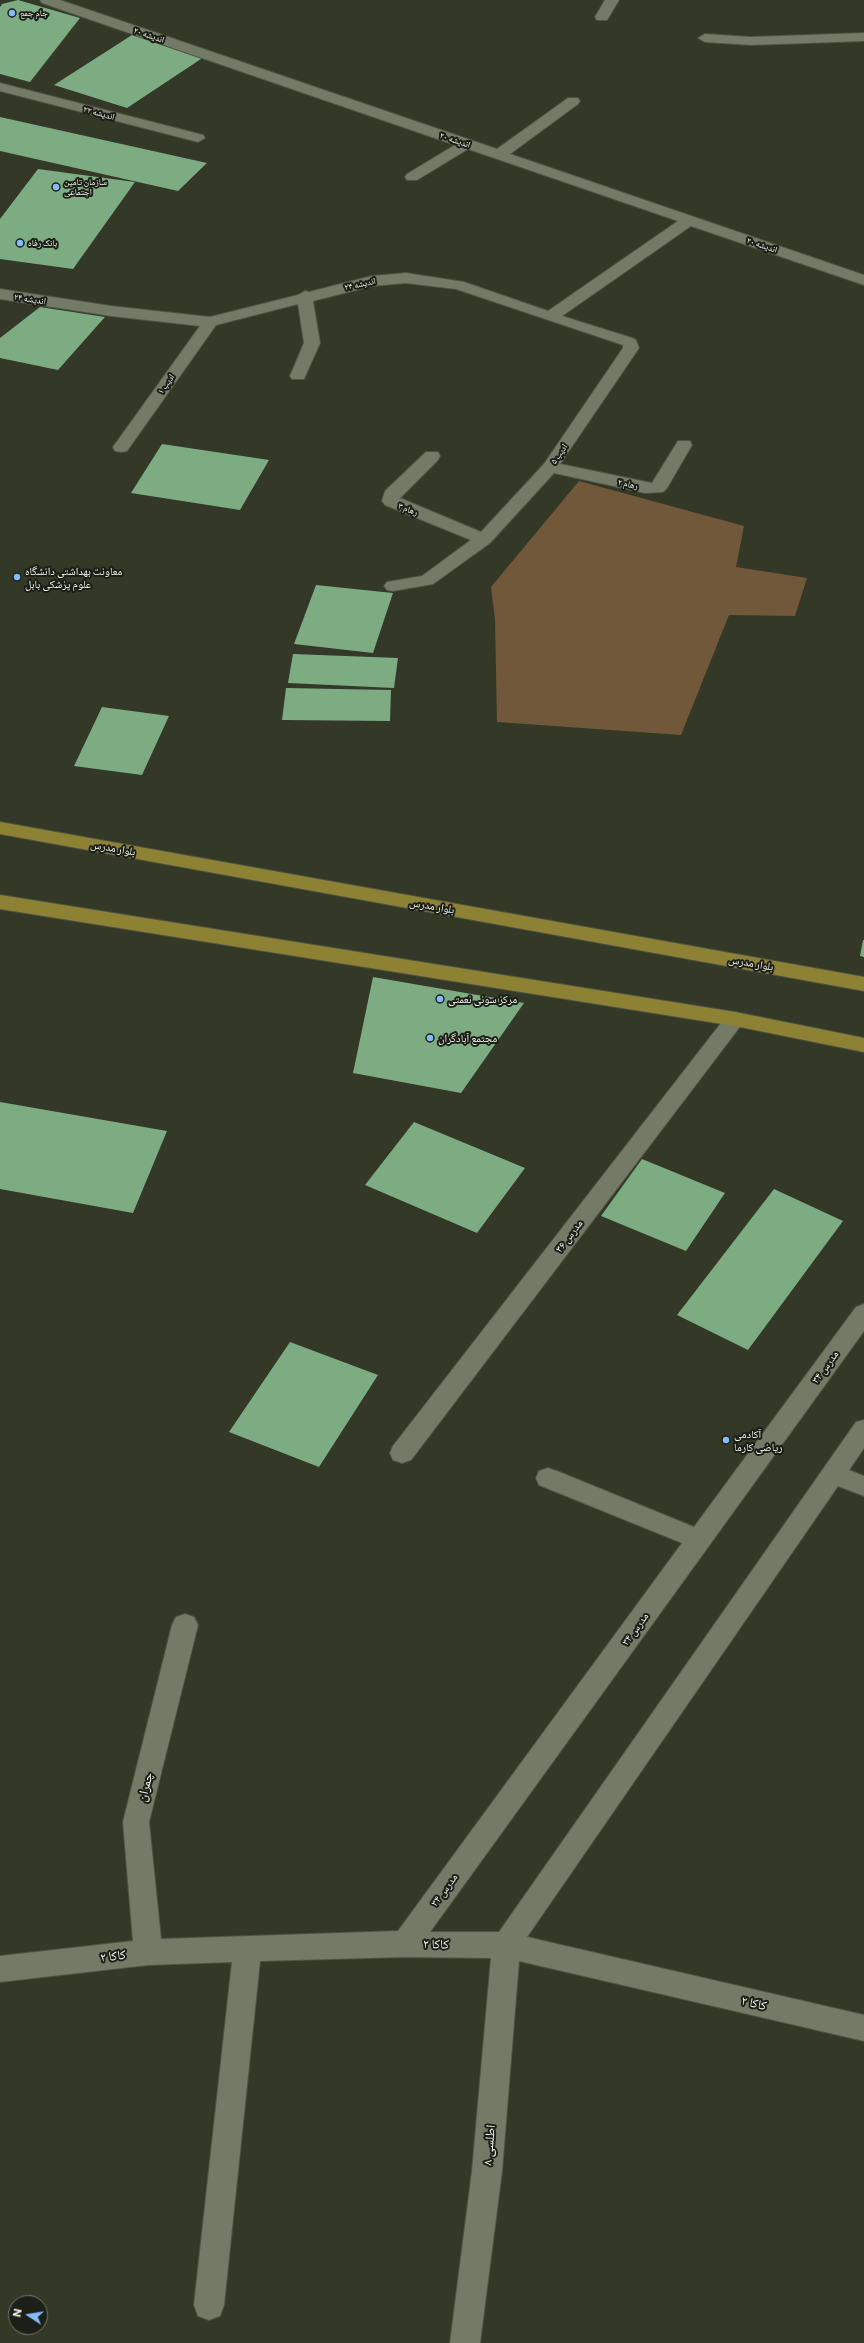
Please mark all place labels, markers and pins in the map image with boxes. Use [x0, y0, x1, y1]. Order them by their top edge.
marker: جام جمع [7, 8, 17, 18]
place label: جام جمع [20, 8, 48, 18]
place label: سازمان تامین اجتماعی [64, 177, 107, 198]
marker: سازمان تامین اجتماعی [51, 182, 61, 192]
marker: بانک رفاه [15, 238, 25, 248]
place label: بانک رفاه [28, 238, 57, 248]
place label: معاونت بهداشتی دانشگاه علوم پزشکی بابل [25, 564, 122, 590]
marker: معاونت بهداشتی دانشگاه علوم پزشکی بابل [12, 572, 22, 582]
place label: مرکز سونی نعمتی [448, 992, 517, 1006]
marker: مرکز سونی نعمتی [435, 994, 445, 1004]
place label: مجتمع آبادگران [438, 1031, 497, 1045]
marker: مجتمع آبادگران [425, 1033, 435, 1043]
place label: آکادمی ریاضی کارما [734, 1427, 783, 1453]
marker: آکادمی ریاضی کارما [721, 1435, 731, 1445]

